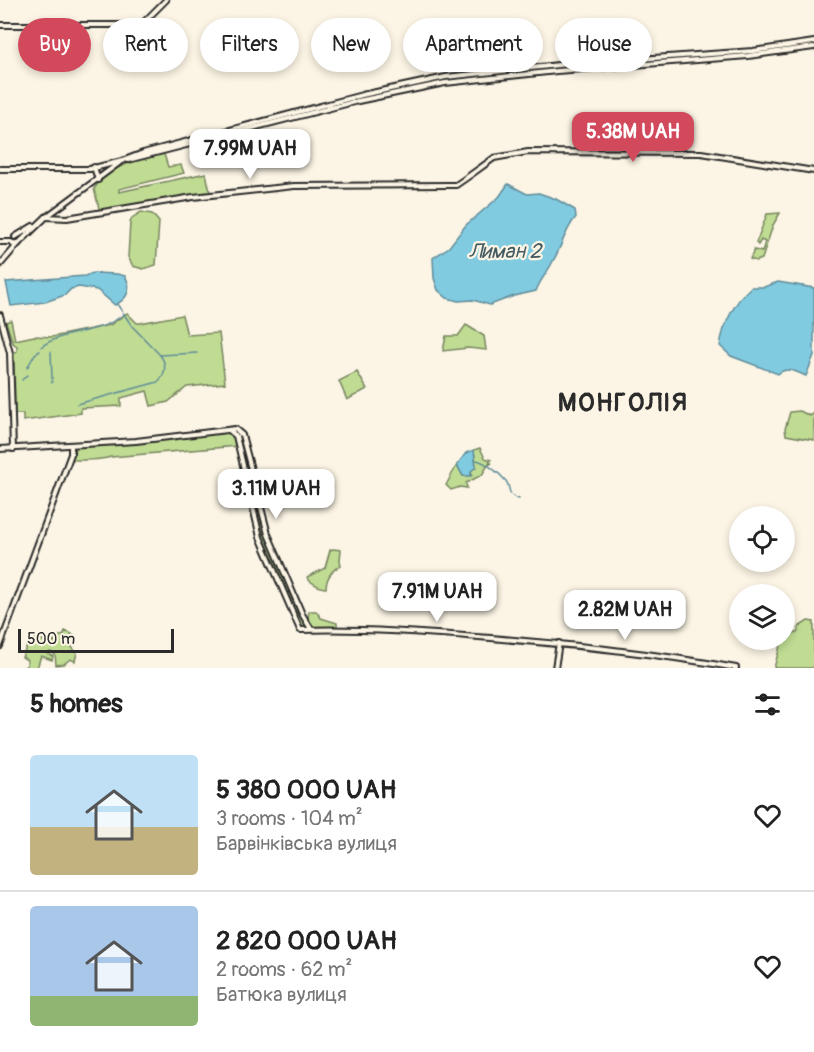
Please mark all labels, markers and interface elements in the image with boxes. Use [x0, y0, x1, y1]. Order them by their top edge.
chip: Buy [18, 18, 91, 72]
chip: Rent [103, 18, 188, 72]
chip: Filters [200, 18, 299, 72]
chip: New [311, 18, 391, 72]
chip: Apartment [403, 18, 543, 72]
chip: House [555, 18, 652, 72]
pin: 5.38M UAH [564, 112, 702, 163]
text: 5.38M UAH [586, 119, 680, 144]
pin: 7.99M UAH [181, 129, 319, 180]
text: 7.99M UAH [203, 136, 297, 161]
water label: Лиман 2 [469, 238, 543, 265]
district label: МОНГОЛІЯ [558, 387, 688, 419]
pin: 3.11M UAH [207, 469, 345, 520]
text: 3.11M UAH [232, 476, 320, 501]
map controls [729, 506, 795, 650]
button: locate [729, 506, 795, 572]
pin: 7.91M UAH [368, 572, 506, 623]
text: 7.91M UAH [392, 579, 482, 604]
button: layers [729, 584, 795, 650]
pin: 2.82M UAH [556, 590, 694, 641]
text: 2.82M UAH [578, 597, 672, 622]
scale bar [18, 626, 174, 654]
text: 500 m [27, 629, 75, 649]
text: 5 homes [30, 688, 123, 720]
icon: filters [751, 688, 784, 721]
text: 5 380 000 UAH [216, 774, 396, 806]
icon: home [78, 779, 150, 851]
icon: heart [751, 799, 784, 832]
text: 3 rooms · 104 m² [216, 806, 363, 831]
text: Барвінківська вулиця [216, 831, 397, 856]
text: 2 820 000 UAH [216, 925, 397, 957]
icon: home [78, 930, 150, 1002]
icon: heart [751, 950, 784, 983]
text: 2 rooms · 62 m² [216, 957, 352, 982]
text: Батюка вулиця [216, 982, 347, 1007]

